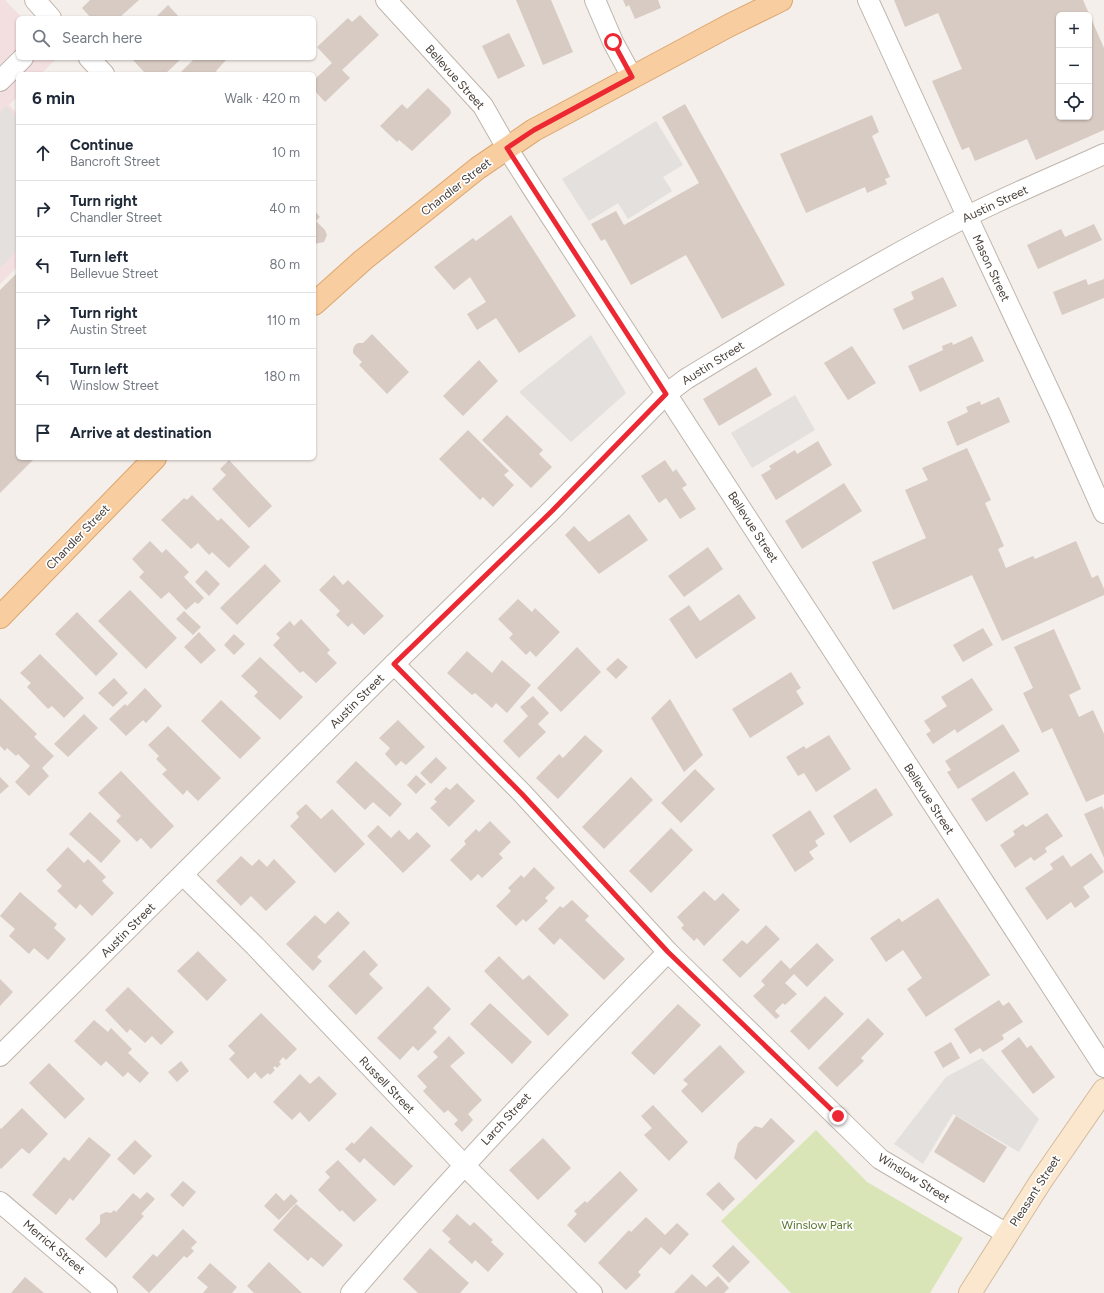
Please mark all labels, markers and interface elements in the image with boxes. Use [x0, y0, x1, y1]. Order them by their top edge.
map controls [1056, 12, 1092, 120]
button: + [1056, 12, 1092, 48]
search box [16, 16, 316, 60]
icon: search [30, 27, 52, 49]
text: Search here [62, 29, 142, 47]
route start [604, 33, 622, 51]
street label: Bellevue Street [422, 42, 488, 112]
button: − [1056, 48, 1092, 84]
button: locate [1056, 84, 1092, 120]
text: 6 min [32, 88, 75, 108]
text: Walk · 420 m [225, 91, 300, 106]
text: Continue [70, 136, 133, 154]
icon: ahead [32, 142, 54, 164]
text: 10 m [272, 145, 300, 160]
text: Bancroft Street [70, 154, 160, 169]
street label: Chandler Street [418, 155, 494, 219]
street label: Austin Street [960, 182, 1031, 225]
text: Turn right [70, 192, 138, 210]
icon: right [32, 198, 54, 220]
text: 40 m [269, 201, 300, 216]
text: Chandler Street [70, 210, 162, 225]
street label: Mason Street [969, 232, 1013, 304]
text: Turn left [70, 248, 128, 266]
icon: left [32, 254, 54, 276]
text: 80 m [269, 257, 300, 272]
text: Bellevue Street [70, 266, 158, 281]
text: Turn right [70, 304, 138, 322]
icon: right [32, 310, 54, 332]
text: 110 m [267, 313, 300, 328]
text: Austin Street [70, 322, 147, 337]
street label: Austin Street [679, 338, 747, 388]
text: Turn left [70, 360, 128, 378]
icon: left [32, 366, 54, 388]
text: 180 m [264, 369, 300, 384]
text: Winslow Street [70, 378, 159, 393]
icon: arrive [32, 422, 54, 444]
text: Arrive at destination [70, 424, 211, 442]
street label: Bellevue Street [725, 489, 781, 565]
street label: Chandler Street [43, 501, 113, 572]
street label: Austin Street [327, 671, 387, 731]
street label: Bellevue Street [901, 761, 957, 837]
street label: Austin Street [98, 900, 158, 960]
street label: Russell Street [356, 1054, 418, 1117]
street label: Larch Street [478, 1090, 534, 1148]
route end [829, 1107, 847, 1125]
street label: Winslow Street [876, 1150, 953, 1206]
street label: Pleasant Street [1007, 1153, 1063, 1229]
street label: Merrick Street [20, 1217, 88, 1277]
park label: Winslow Park [781, 1218, 853, 1232]

